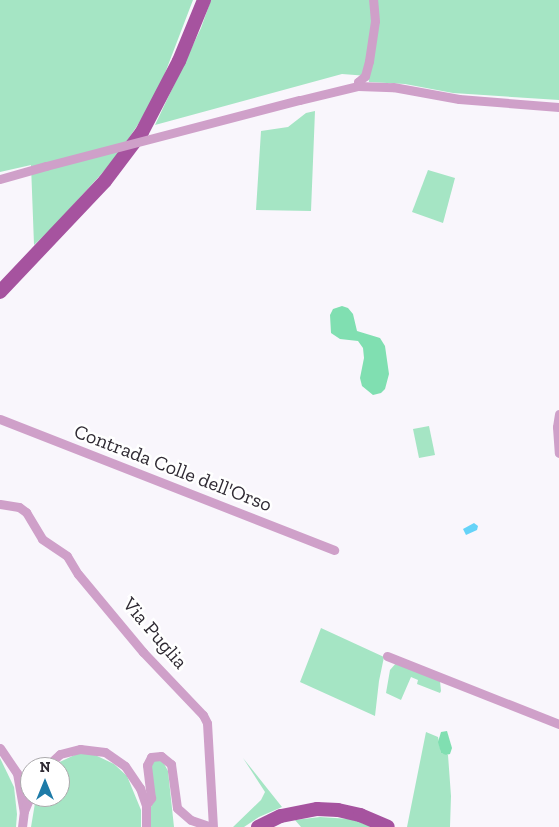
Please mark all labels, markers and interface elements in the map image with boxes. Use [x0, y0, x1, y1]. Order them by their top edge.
street label: Contrada Colle dell'Orso [71, 419, 275, 517]
street label: Via Puglia [118, 592, 192, 674]
north arrow [20, 757, 70, 807]
text: N [40, 759, 50, 776]

